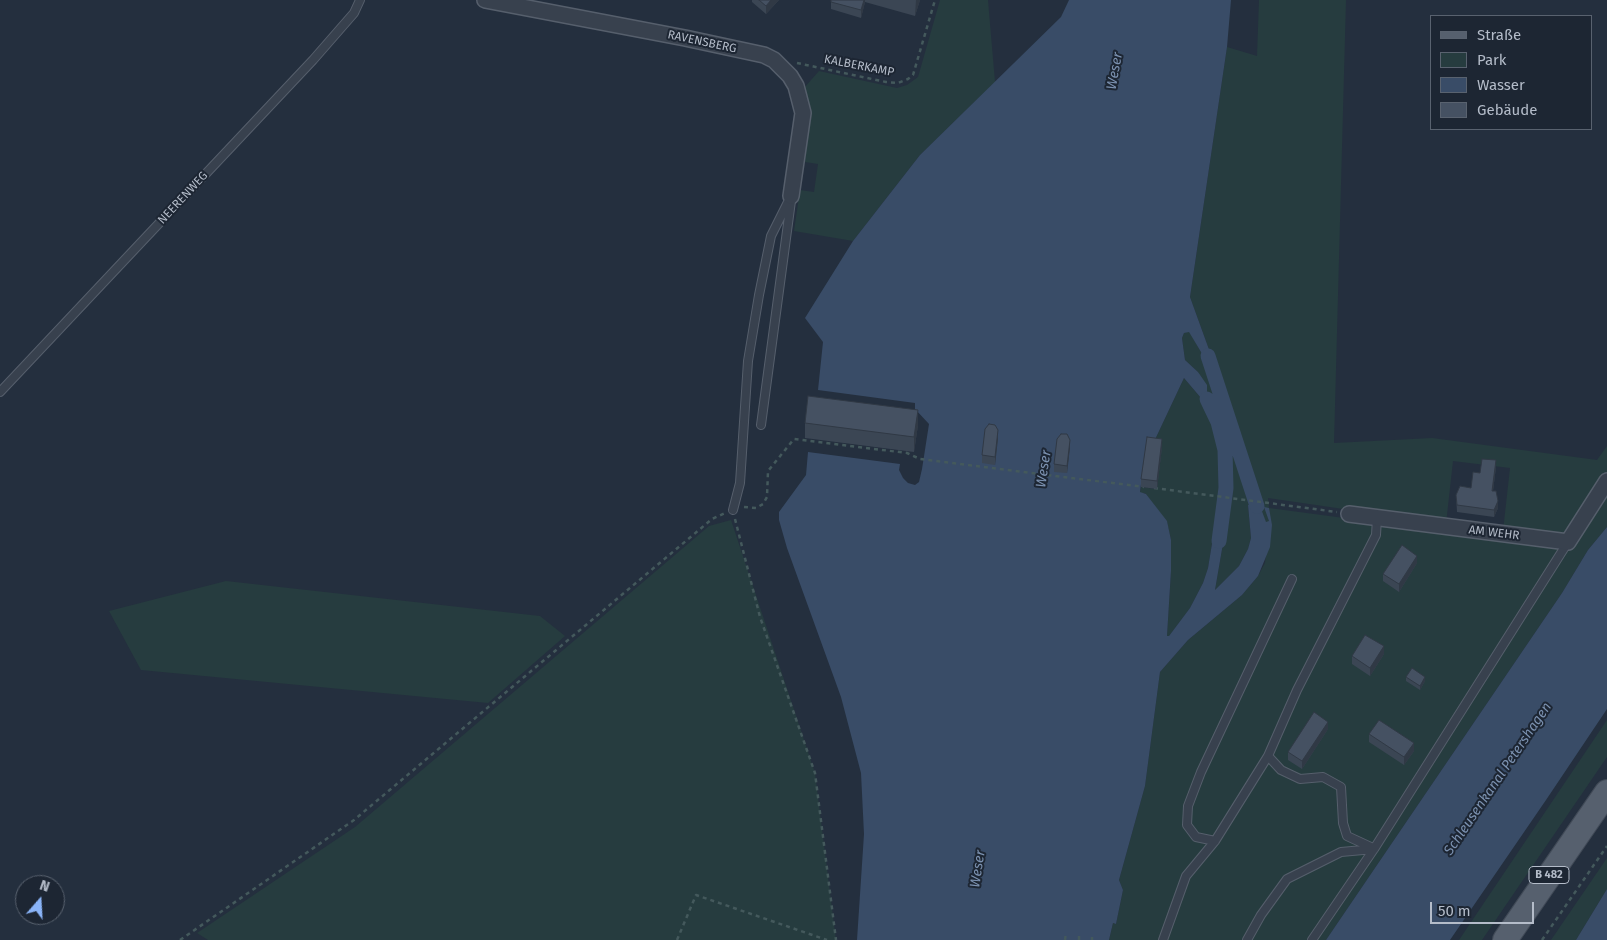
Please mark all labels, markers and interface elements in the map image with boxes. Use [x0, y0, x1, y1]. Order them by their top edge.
legend [1430, 15, 1592, 130]
text: Straße [1477, 26, 1521, 44]
street label: RAVENSBERG [666, 28, 738, 56]
water label: Weser [1103, 51, 1127, 91]
text: Park [1477, 51, 1507, 69]
street label: KALBERKAMP [823, 52, 895, 80]
text: Wasser [1477, 76, 1525, 94]
text: Gebäude [1477, 101, 1537, 119]
street label: NEERENWEG [155, 169, 211, 227]
water label: Weser [1033, 449, 1055, 489]
street label: AM WEHR [1468, 523, 1520, 543]
water label: Schleusenkanal Petershagen [1441, 699, 1555, 859]
water label: Weser [967, 849, 989, 889]
road number: B 482 [1529, 866, 1569, 884]
north arrow [15, 875, 65, 925]
text: N [38, 877, 52, 896]
scale bar [1432, 892, 1536, 924]
text: 50 m [1438, 902, 1471, 920]

